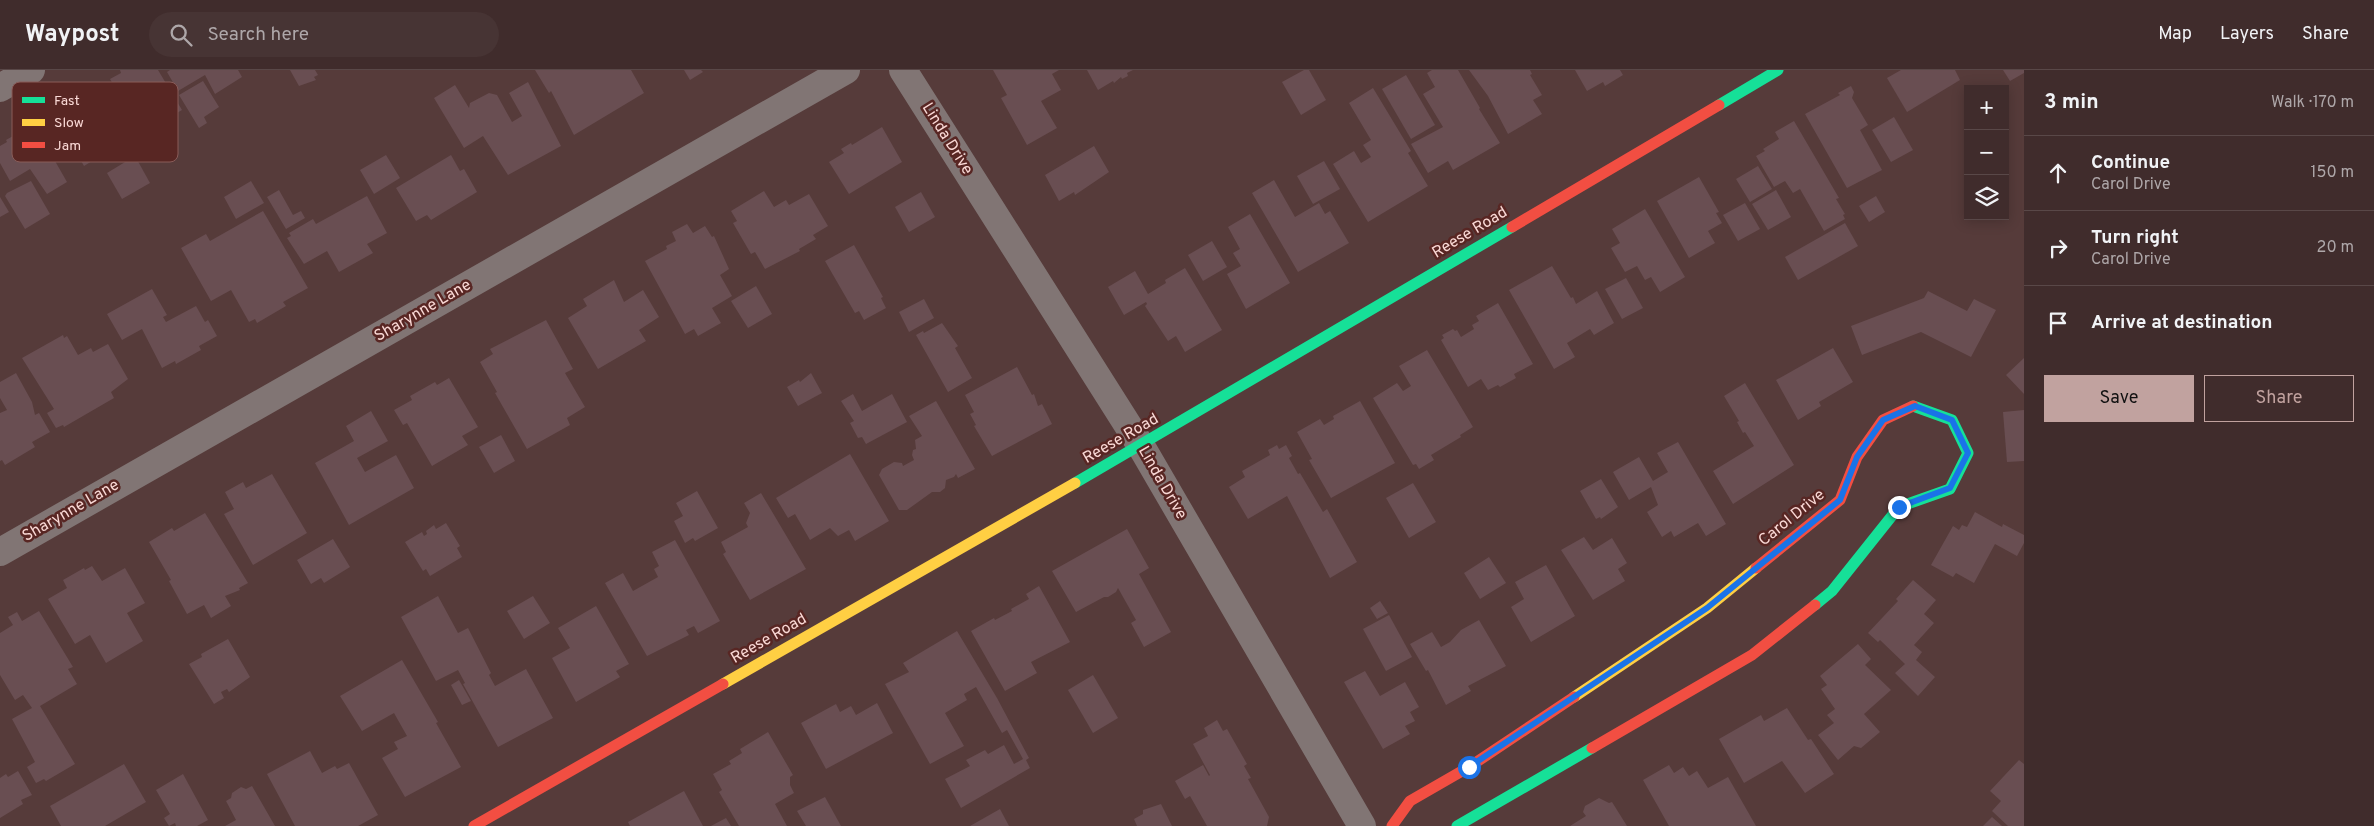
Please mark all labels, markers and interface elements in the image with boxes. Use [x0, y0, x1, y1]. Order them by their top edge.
search box [149, 12, 499, 57]
text: Waypost [25, 20, 119, 50]
icon: search [167, 21, 195, 49]
text: Search here [207, 23, 309, 47]
text: Map [2158, 23, 2192, 46]
text: Layers [2220, 23, 2274, 46]
text: Share [2302, 23, 2349, 46]
legend [12, 82, 178, 162]
map controls [1964, 85, 2009, 220]
button: + [1964, 85, 2009, 130]
text: 3 min [2044, 89, 2099, 116]
text: Fast [54, 93, 80, 110]
text: Walk · 170 m [2271, 93, 2354, 113]
street label: Linda Drive [917, 99, 977, 179]
text: Slow [54, 115, 84, 132]
button: − [1964, 130, 2009, 175]
text: Jam [54, 138, 81, 155]
text: Continue [2091, 151, 2170, 175]
icon: ahead [2044, 159, 2072, 187]
text: 150 m [2311, 163, 2354, 183]
button: layers [1964, 175, 2009, 220]
text: Carol Drive [2091, 175, 2171, 195]
street label: Reese Road [1429, 203, 1511, 263]
text: Turn right [2091, 226, 2179, 250]
icon: right [2044, 234, 2072, 262]
text: 20 m [2317, 238, 2354, 258]
text: Carol Drive [2091, 250, 2171, 270]
street label: Sharynne Lane [371, 275, 475, 347]
icon: arrive [2044, 309, 2072, 337]
text: Arrive at destination [2091, 311, 2272, 335]
button: Save [2044, 375, 2194, 422]
button: Share [2204, 375, 2354, 422]
street label: Reese Road [1079, 409, 1163, 469]
street label: Linda Drive [1133, 443, 1191, 523]
street label: Sharynne Lane [19, 475, 123, 547]
street label: Carol Drive [1755, 485, 1829, 551]
route end [1888, 496, 1911, 519]
street label: Reese Road [727, 609, 811, 669]
route start [1458, 756, 1481, 779]

